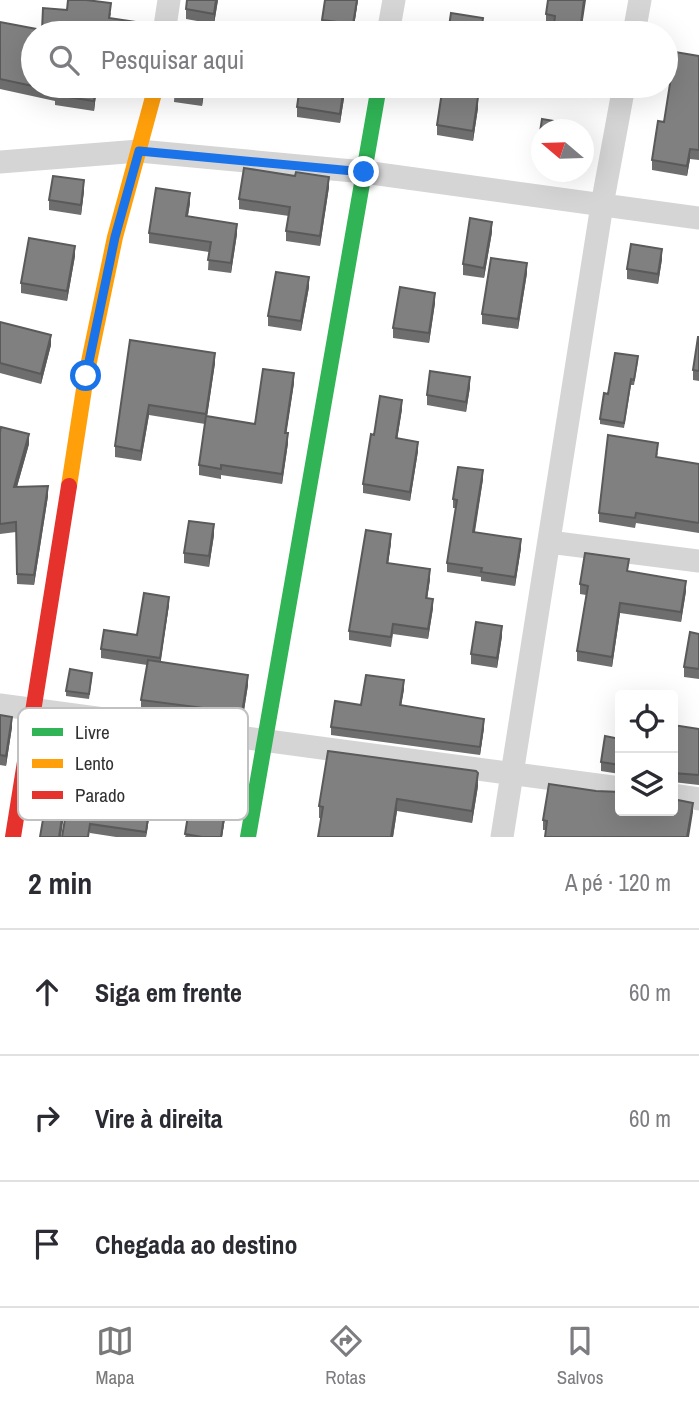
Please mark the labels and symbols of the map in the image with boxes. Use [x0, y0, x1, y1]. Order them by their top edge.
north arrow [531, 119, 594, 182]
route end [348, 156, 379, 187]
route start [70, 360, 101, 391]
legend [18, 708, 248, 820]
text: Livre [75, 719, 110, 745]
text: Lento [75, 750, 114, 776]
text: Parado [75, 782, 125, 808]

